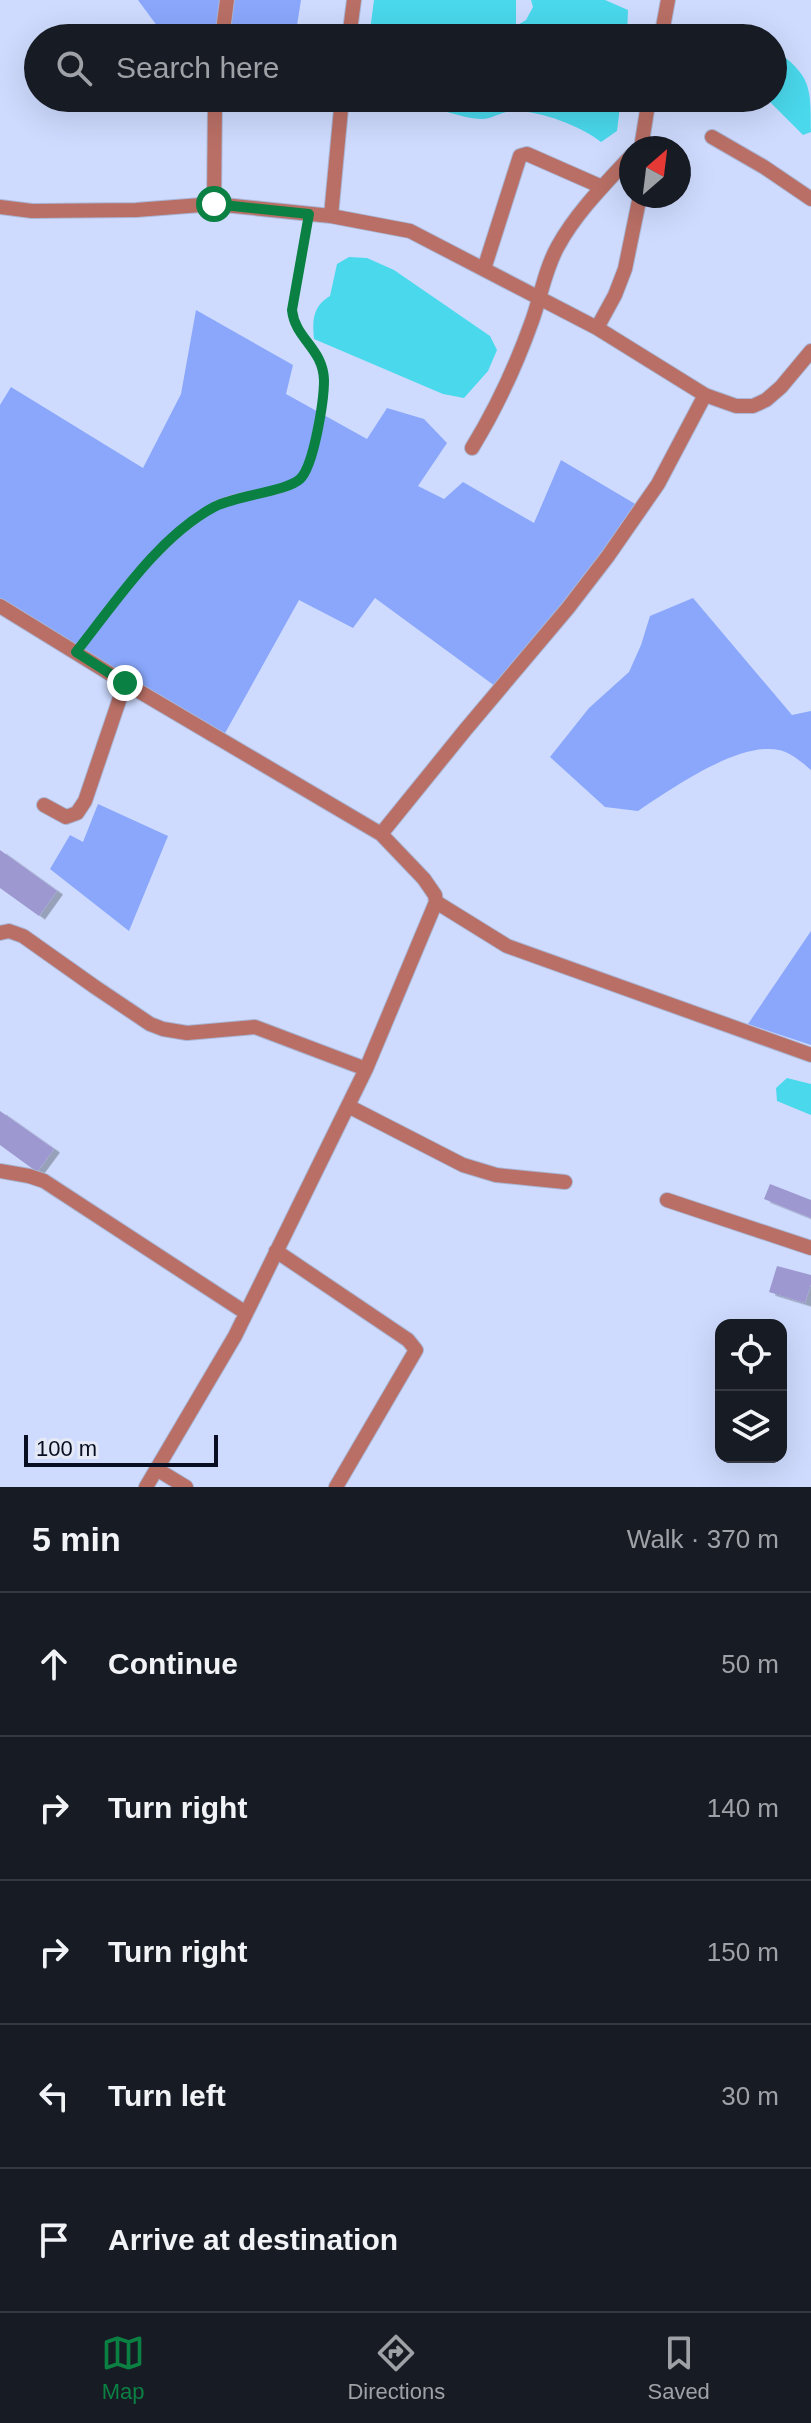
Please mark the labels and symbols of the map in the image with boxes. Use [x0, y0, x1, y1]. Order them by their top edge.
north arrow [619, 136, 691, 208]
route start [196, 186, 232, 222]
route end [107, 665, 143, 701]
scale bar [24, 1431, 218, 1467]

